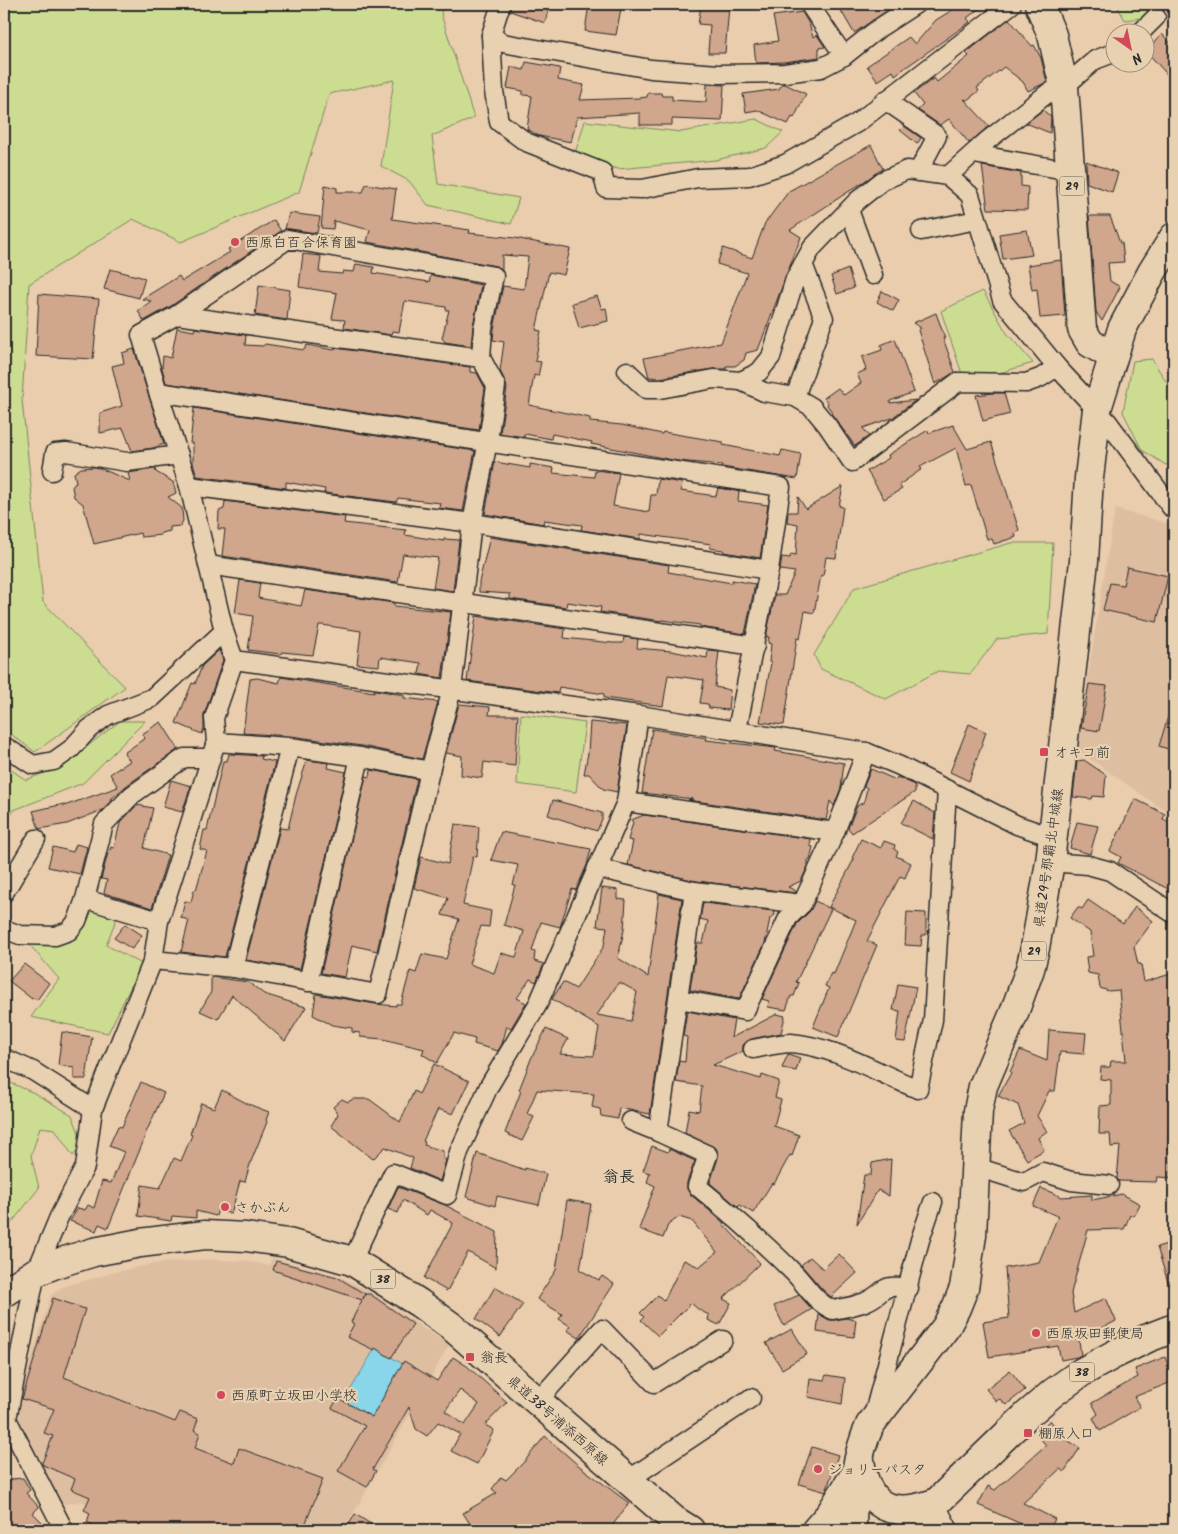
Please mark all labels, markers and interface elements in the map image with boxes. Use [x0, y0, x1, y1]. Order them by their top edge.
north arrow [1106, 22, 1156, 72]
text: N [1127, 46, 1146, 70]
road number: 29 [1060, 177, 1084, 196]
place label: 西原白百合保育園 [245, 232, 357, 254]
marker: 西原白百合保育園 [229, 236, 241, 248]
place label: オキコ前 [1054, 742, 1110, 764]
marker: オキコ前 [1038, 746, 1050, 758]
street label: 県道29号那覇北中城線 [1028, 787, 1070, 929]
road number: 29 [1022, 941, 1046, 960]
district label: 翁長 [603, 1165, 635, 1190]
place label: さかぶん [235, 1197, 290, 1219]
marker: さかぶん [219, 1201, 231, 1213]
road number: 38 [370, 1270, 396, 1288]
place label: 西原坂田郵便局 [1046, 1323, 1144, 1345]
marker: 西原坂田郵便局 [1030, 1327, 1042, 1339]
place label: 翁長 [480, 1347, 508, 1369]
marker: 翁長 [464, 1351, 476, 1363]
road number: 38 [1070, 1362, 1094, 1381]
street label: 県道38号浦添西原線 [502, 1370, 613, 1471]
place label: 西原町立坂田小学校 [231, 1385, 357, 1407]
marker: 西原町立坂田小学校 [215, 1389, 227, 1401]
place label: 棚原入口 [1038, 1423, 1094, 1445]
marker: 棚原入口 [1022, 1427, 1034, 1439]
place label: ジョリーパスタ [828, 1459, 926, 1481]
marker: ジョリーパスタ [812, 1463, 824, 1475]

